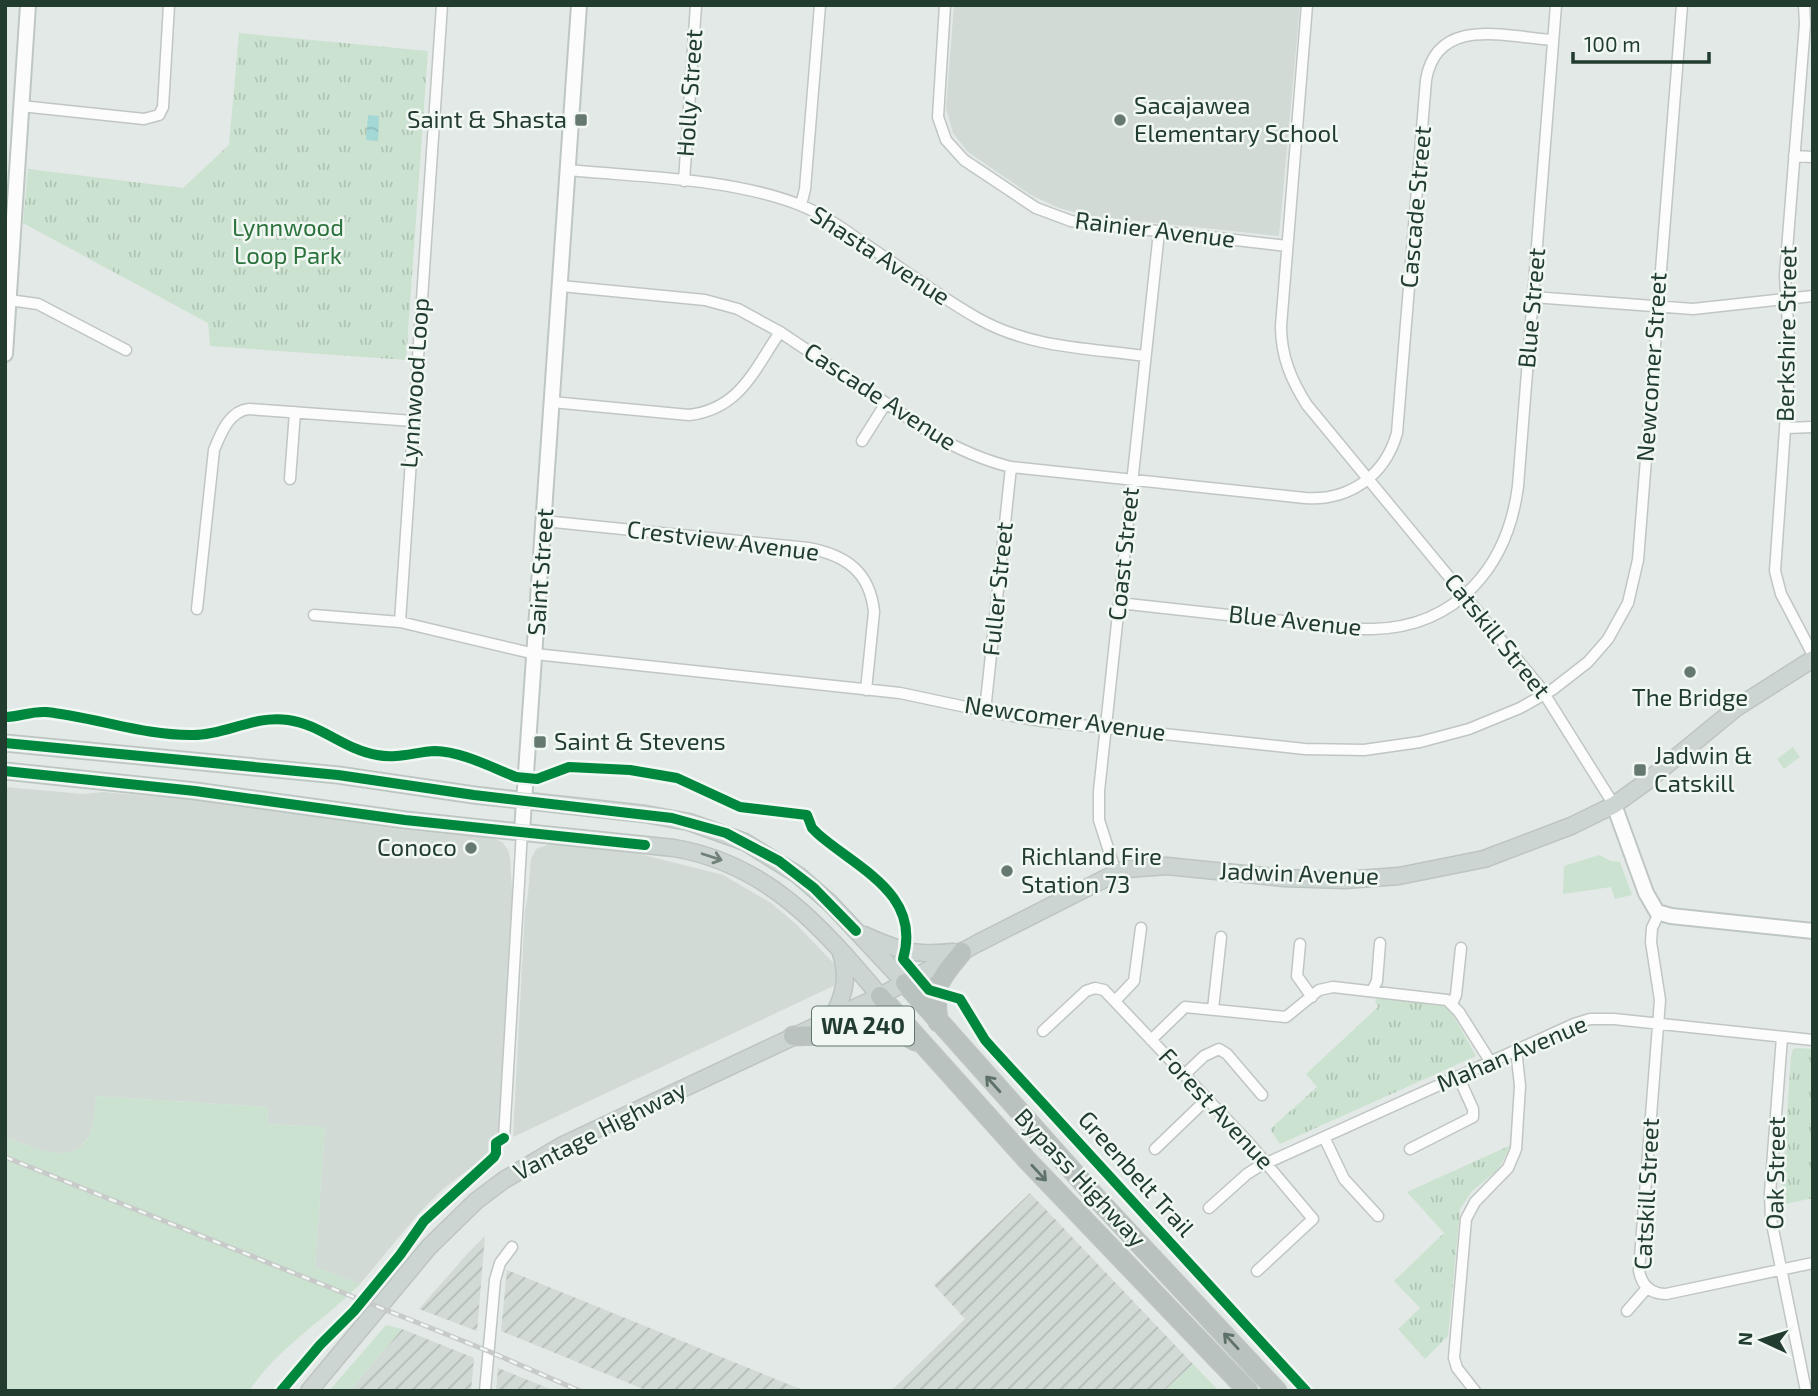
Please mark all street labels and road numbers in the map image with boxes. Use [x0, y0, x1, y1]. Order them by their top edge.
street label: Holly Street [670, 28, 707, 158]
street label: Cascade Street [1393, 125, 1436, 289]
street label: Shasta Avenue [806, 199, 956, 311]
street label: Rainier Avenue [1073, 204, 1237, 253]
street label: Berkshire Street [1769, 246, 1802, 422]
street label: Blue Street [1511, 247, 1550, 369]
street label: Newcomer Street [1629, 271, 1672, 463]
street label: Lynnwood Loop [393, 297, 434, 469]
street label: Cascade Avenue [799, 336, 962, 456]
street label: Coast Street [1101, 486, 1144, 622]
street label: Saint Street [521, 507, 558, 637]
street label: Crestview Avenue [625, 513, 821, 566]
street label: Fuller Street [975, 520, 1018, 657]
street label: Catskill Street [1439, 567, 1557, 703]
street label: Blue Avenue [1227, 598, 1363, 641]
street label: Newcomer Avenue [963, 689, 1168, 746]
street label: Jadwin Avenue [1219, 855, 1379, 890]
road number: WA 240 [812, 1007, 914, 1046]
street label: Mahan Avenue [1432, 1008, 1591, 1097]
street label: Forest Avenue [1154, 1041, 1281, 1175]
street label: Vantage Highway [508, 1074, 691, 1186]
street label: Bypass Highway [1009, 1102, 1153, 1253]
street label: Greenbelt Trail [1073, 1104, 1201, 1242]
street label: Oak Street [1759, 1116, 1790, 1230]
street label: Catskill Street [1627, 1117, 1664, 1271]

